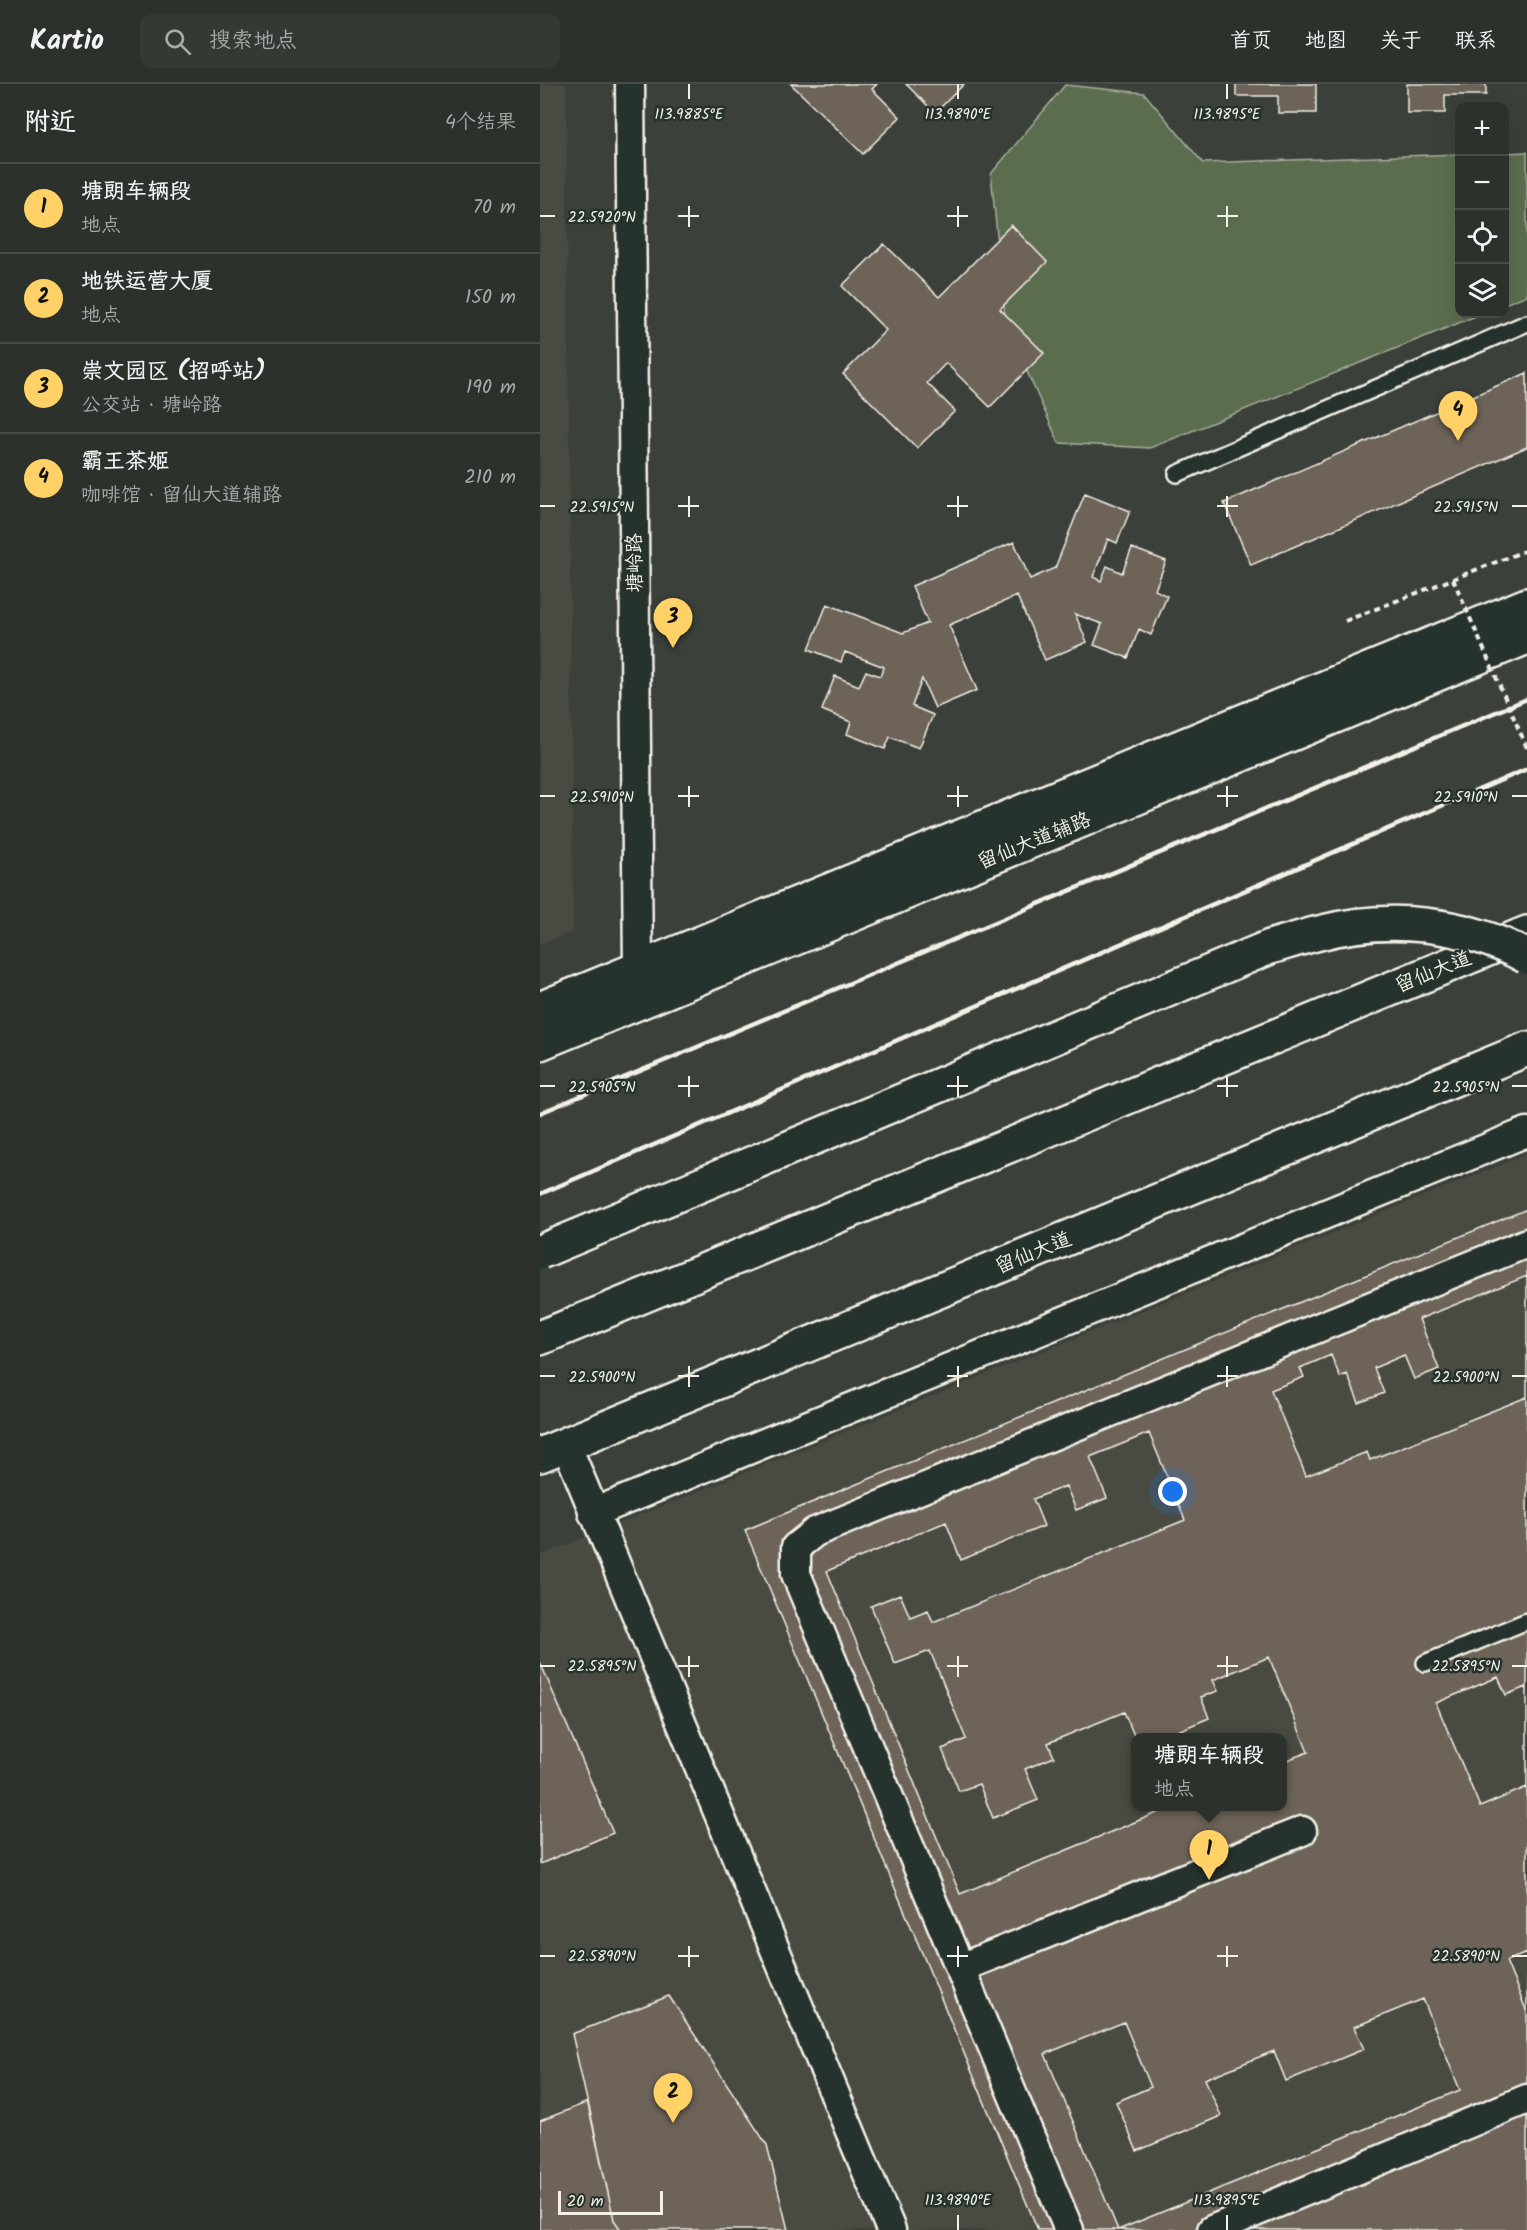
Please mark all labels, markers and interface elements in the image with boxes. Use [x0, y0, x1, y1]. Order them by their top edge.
search box [140, 14, 560, 68]
text: Kartio [30, 19, 104, 64]
text: 搜索地点 [209, 24, 297, 59]
icon: search [161, 25, 194, 58]
text: 首页 [1230, 25, 1272, 58]
text: 地图 [1305, 25, 1347, 58]
text: 关于 [1380, 25, 1422, 58]
text: 联系 [1455, 25, 1497, 58]
text: 附近 [24, 102, 76, 144]
map controls [1455, 102, 1509, 318]
button: + [1455, 102, 1509, 156]
text: 113.9885°E [655, 103, 725, 127]
text: 113.9890°E [925, 103, 993, 127]
text: 113.9895°E [1193, 103, 1262, 127]
text: 4个结果 [445, 107, 516, 139]
button: − [1455, 156, 1509, 210]
text: 塘朗车辆段 [81, 175, 191, 210]
text: 1 [40, 192, 47, 224]
text: 70 m [473, 192, 516, 224]
text: 22.5920°N [568, 206, 636, 230]
text: 地点 [81, 210, 121, 242]
button: locate [1455, 210, 1509, 264]
button: layers [1455, 264, 1509, 318]
text: 地铁运营大厦 [81, 265, 213, 300]
text: 2 [38, 282, 49, 314]
text: 150 m [465, 282, 516, 314]
text: 地点 [81, 300, 121, 332]
text: 崇文园区 (招呼站) [81, 355, 266, 390]
text: 3 [38, 372, 49, 404]
text: 190 m [466, 372, 516, 404]
text: 公交站 · 塘岭路 [81, 390, 222, 422]
pin: 4 [1438, 392, 1478, 441]
text: 霸王茶姬 [81, 445, 169, 480]
text: 4 [38, 462, 49, 494]
text: 210 m [464, 462, 516, 494]
text: 咖啡馆 · 留仙大道辅路 [81, 480, 282, 512]
text: 22.5915°N [570, 496, 634, 520]
text: 22.5915°N [1434, 496, 1498, 520]
street label: 塘岭路 [619, 532, 653, 593]
pin: 3 [654, 598, 692, 648]
text: 22.5910°N [570, 786, 634, 810]
text: 22.5910°N [1434, 786, 1498, 810]
street label: 留仙大道辅路 [973, 804, 1097, 879]
street label: 留仙大道 [1391, 943, 1477, 1003]
text: 22.5905°N [568, 1076, 636, 1100]
text: 22.5905°N [1432, 1076, 1500, 1100]
street label: 留仙大道 [991, 1224, 1077, 1284]
text: 22.5900°N [569, 1366, 635, 1390]
text: 22.5900°N [1433, 1366, 1499, 1390]
your location [1158, 1477, 1187, 1506]
text: 22.5895°N [568, 1655, 636, 1679]
text: 22.5895°N [1432, 1655, 1500, 1679]
popup [1131, 1733, 1287, 1811]
text: 塘朗车辆段 [1154, 1739, 1264, 1774]
text: 地点 [1154, 1774, 1194, 1806]
pin: 1 [1190, 1830, 1228, 1880]
text: 22.5890°N [568, 1945, 636, 1969]
text: 22.5890°N [1432, 1945, 1500, 1969]
pin: 2 [654, 2074, 692, 2123]
scale bar [558, 2188, 663, 2216]
text: 20 m [567, 2189, 603, 2214]
text: 113.9890°E [925, 2189, 993, 2213]
text: 113.9895°E [1193, 2189, 1262, 2213]

